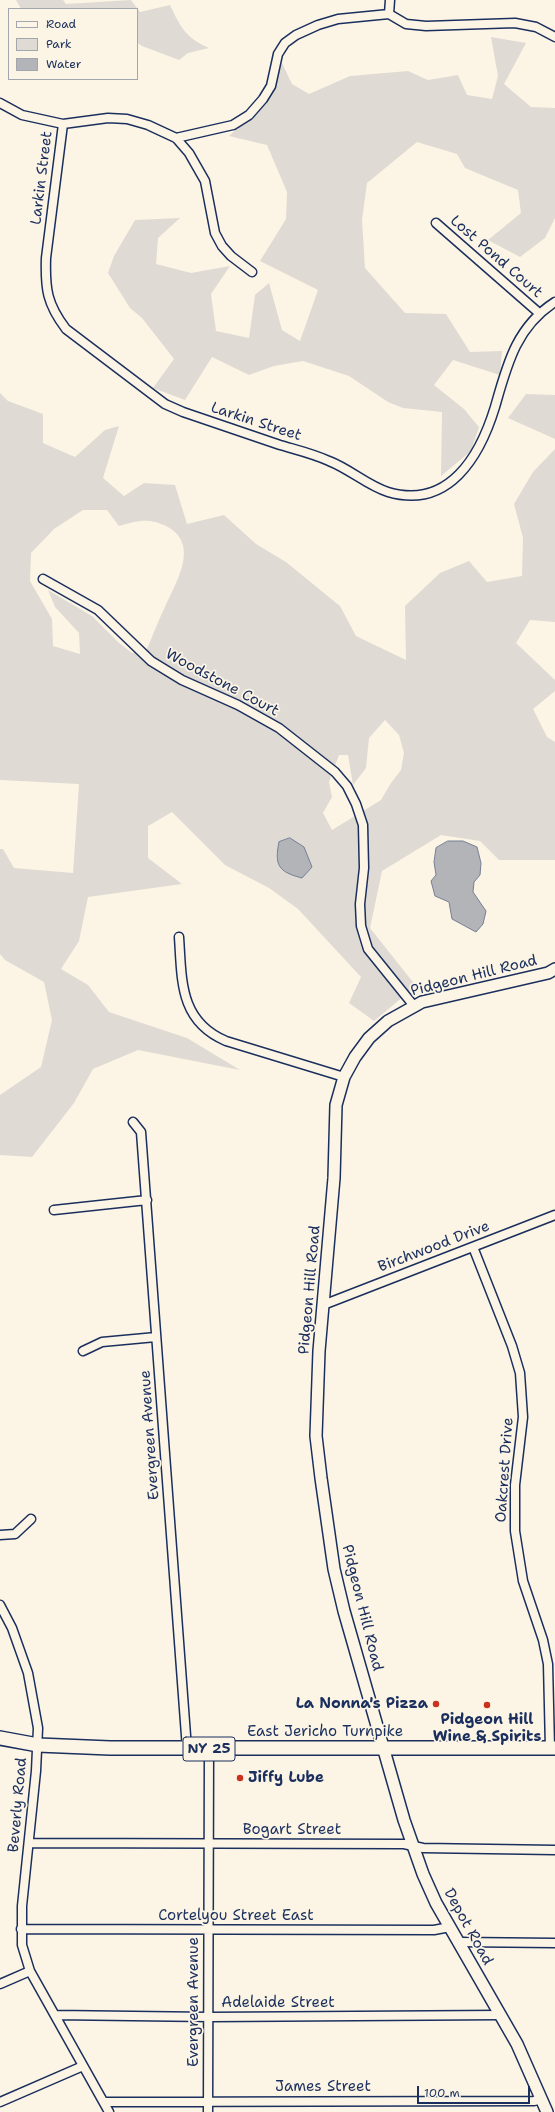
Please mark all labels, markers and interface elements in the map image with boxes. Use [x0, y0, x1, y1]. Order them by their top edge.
legend [8, 8, 138, 80]
text: Road [46, 16, 76, 32]
text: Park [46, 36, 72, 52]
text: Water [46, 56, 81, 72]
street label: Larkin Street [27, 130, 57, 226]
street label: Lost Pond Court [446, 212, 546, 302]
street label: Larkin Street [208, 399, 304, 445]
street label: Woodstone Court [162, 645, 282, 721]
street label: Pidgeon Hill Road [409, 952, 539, 1000]
street label: Birchwood Drive [376, 1217, 492, 1277]
street label: Pidgeon Hill Road [295, 1225, 325, 1355]
street label: Evergreen Avenue [136, 1369, 164, 1501]
street label: Oakcrest Drive [492, 1417, 518, 1523]
street label: Pidgeon Hill Road [338, 1543, 386, 1673]
place label: La Nonna's Pizza [296, 1695, 428, 1713]
marker: La Nonna's Pizza [431, 1699, 441, 1709]
marker: Pidgeon Hill Wine & Spirits [482, 1700, 492, 1710]
place label: Pidgeon Hill Wine & Spirits [433, 1711, 541, 1746]
street label: East Jericho Turnpike [247, 1723, 403, 1741]
road number: NY 25 [183, 1737, 235, 1761]
street label: Beverly Road [5, 1757, 31, 1853]
place label: Jiffy Lube [248, 1769, 324, 1787]
marker: Jiffy Lube [235, 1773, 245, 1783]
street label: Bogart Street [243, 1821, 341, 1839]
street label: Depot Road [440, 1886, 496, 1968]
street label: Cortelyou Street East [158, 1907, 314, 1925]
street label: Evergreen Avenue [185, 1937, 203, 2067]
street label: Adelaide Street [221, 1994, 335, 2012]
street label: James Street [275, 2078, 371, 2096]
scale bar [419, 2078, 532, 2104]
text: 100 m [424, 2085, 460, 2101]

